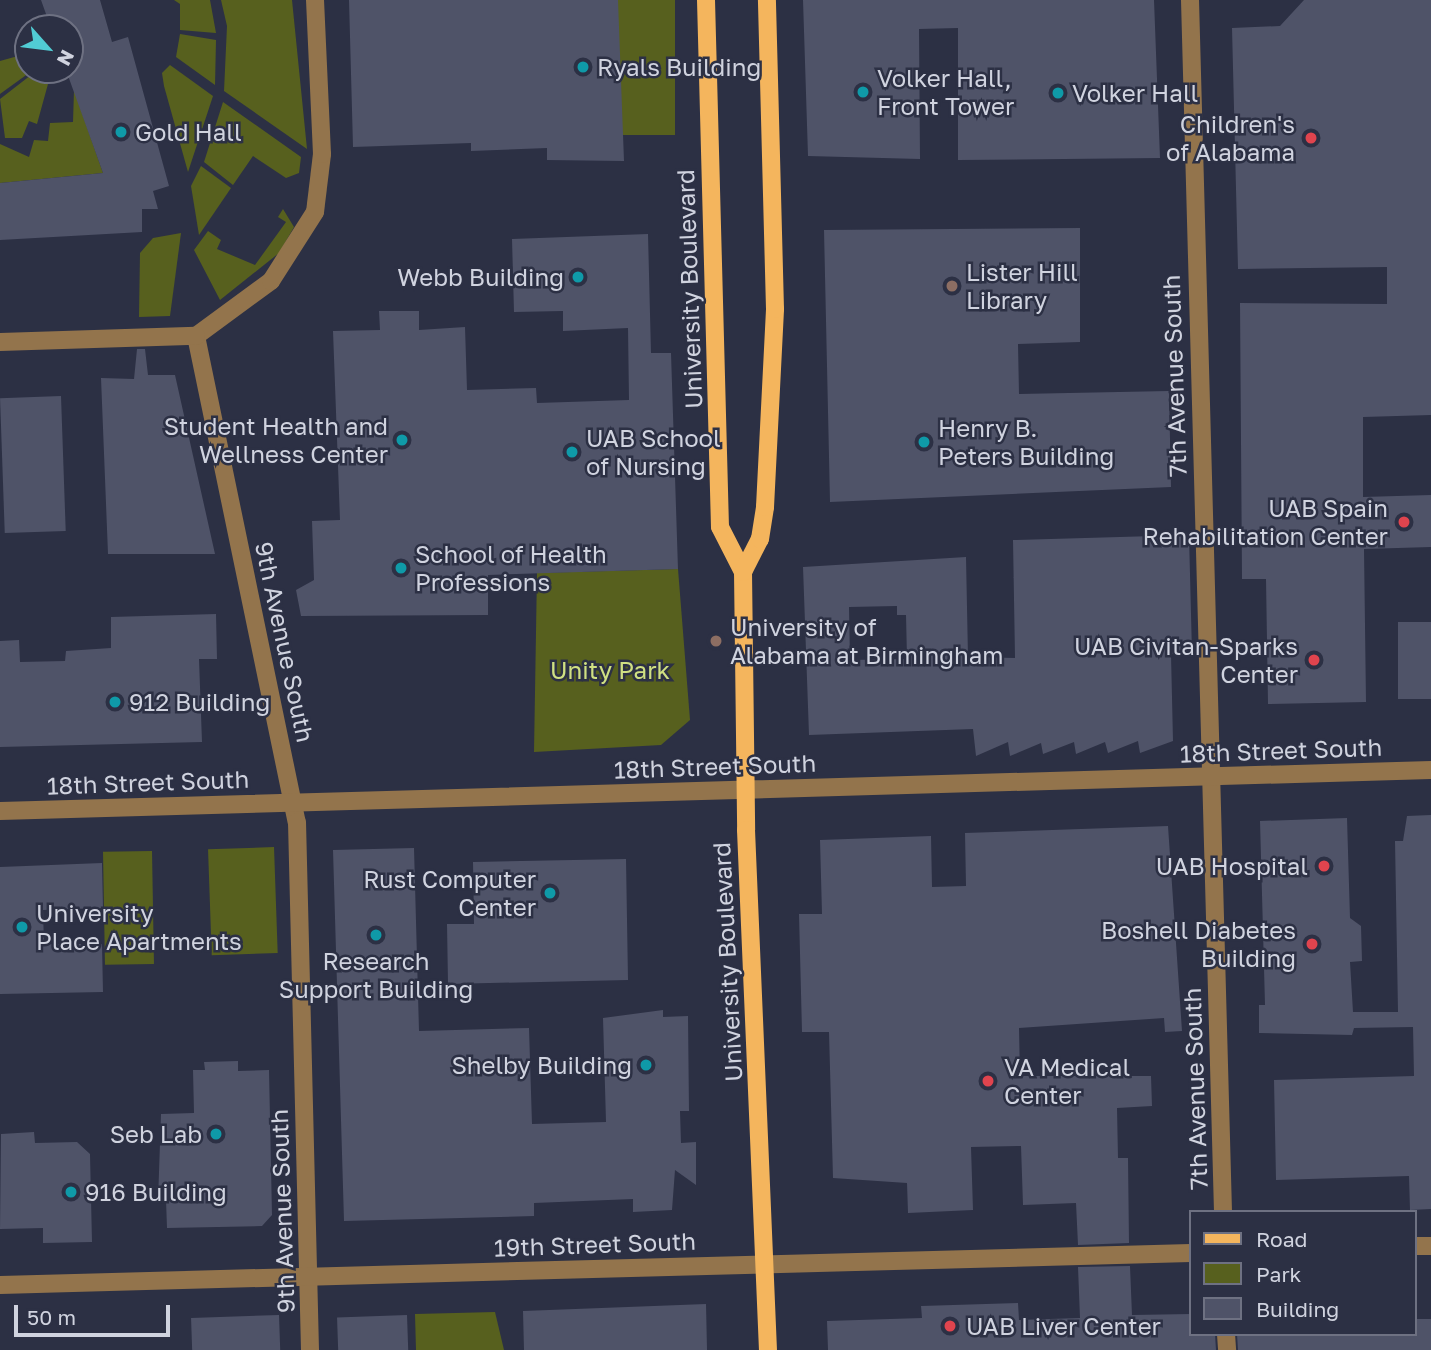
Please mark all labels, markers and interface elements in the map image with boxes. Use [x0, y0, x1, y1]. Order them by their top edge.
north arrow [14, 14, 84, 84]
text: N [53, 46, 80, 70]
place label: Ryals Building [597, 53, 761, 81]
marker: Ryals Building [575, 59, 591, 75]
place label: Volker Hall, Front Tower [877, 64, 1014, 120]
place label: Volker Hall [1072, 79, 1198, 107]
marker: Volker Hall, Front Tower [855, 84, 871, 100]
marker: Volker Hall [1050, 85, 1066, 101]
place label: Children's of Alabama [1166, 110, 1295, 166]
place label: Gold Hall [135, 118, 242, 146]
marker: Gold Hall [113, 124, 129, 140]
marker: Children's of Alabama [1301, 128, 1321, 148]
street label: University Boulevard [670, 169, 708, 409]
place label: Lister Hill Library [966, 258, 1078, 314]
place label: Webb Building [397, 263, 564, 291]
marker: Webb Building [570, 269, 586, 285]
street label: 7th Avenue South [1156, 274, 1192, 478]
marker: Lister Hill Library [944, 278, 960, 294]
place label: Student Health and Wellness Center [164, 412, 388, 468]
place label: Henry B. Peters Building [938, 414, 1114, 470]
place label: UAB School of Nursing [586, 424, 721, 480]
marker: Student Health and Wellness Center [394, 432, 410, 448]
marker: Henry B. Peters Building [916, 434, 932, 450]
marker: UAB School of Nursing [564, 444, 580, 460]
place label: UAB Spain Rehabilitation Center [1143, 494, 1388, 550]
marker: UAB Spain Rehabilitation Center [1394, 512, 1414, 532]
street label: 9th Avenue South [250, 539, 320, 745]
place label: School of Health Professions [415, 540, 607, 596]
marker: School of Health Professions [393, 560, 409, 576]
place label: University of Alabama at Birmingham [730, 613, 1004, 669]
place label: UAB Civitan-Sparks Center [1074, 632, 1298, 688]
marker: University of Alabama at Birmingham [708, 633, 724, 649]
marker: UAB Civitan-Sparks Center [1304, 650, 1324, 670]
park label: Unity Park [550, 656, 670, 684]
place label: 912 Building [129, 688, 270, 716]
marker: 912 Building [107, 694, 123, 710]
street label: 18th Street South [1179, 732, 1383, 768]
street label: 18th Street South [613, 748, 817, 784]
street label: 18th Street South [46, 764, 250, 800]
street label: University Boulevard [706, 842, 748, 1082]
place label: UAB Hospital [1156, 852, 1308, 880]
marker: UAB Hospital [1314, 856, 1334, 876]
place label: Rust Computer Center [363, 865, 536, 921]
marker: Rust Computer Center [542, 885, 558, 901]
place label: University Place Apartments [36, 899, 242, 955]
place label: Boshell Diabetes Building [1101, 916, 1296, 972]
marker: University Place Apartments [14, 919, 30, 935]
marker: Research Support Building [368, 927, 384, 943]
marker: Boshell Diabetes Building [1302, 934, 1322, 954]
place label: Research Support Building [279, 947, 473, 1003]
street label: 7th Avenue South [1177, 987, 1213, 1191]
place label: Shelby Building [451, 1051, 632, 1079]
place label: VA Medical Center [1004, 1053, 1130, 1109]
marker: Shelby Building [638, 1057, 654, 1073]
marker: VA Medical Center [978, 1071, 998, 1091]
street label: 9th Avenue South [264, 1108, 300, 1314]
place label: Seb Lab [110, 1120, 202, 1148]
marker: Seb Lab [208, 1126, 224, 1142]
place label: 916 Building [85, 1178, 227, 1206]
marker: 916 Building [63, 1184, 79, 1200]
legend [1190, 1210, 1417, 1336]
street label: 19th Street South [493, 1226, 697, 1262]
text: Road [1256, 1226, 1307, 1252]
text: Park [1256, 1261, 1301, 1287]
scale bar [18, 1290, 173, 1334]
text: Building [1256, 1296, 1339, 1322]
text: 50 m [27, 1304, 76, 1330]
place label: UAB Liver Center [966, 1312, 1161, 1340]
marker: UAB Liver Center [940, 1316, 960, 1336]

